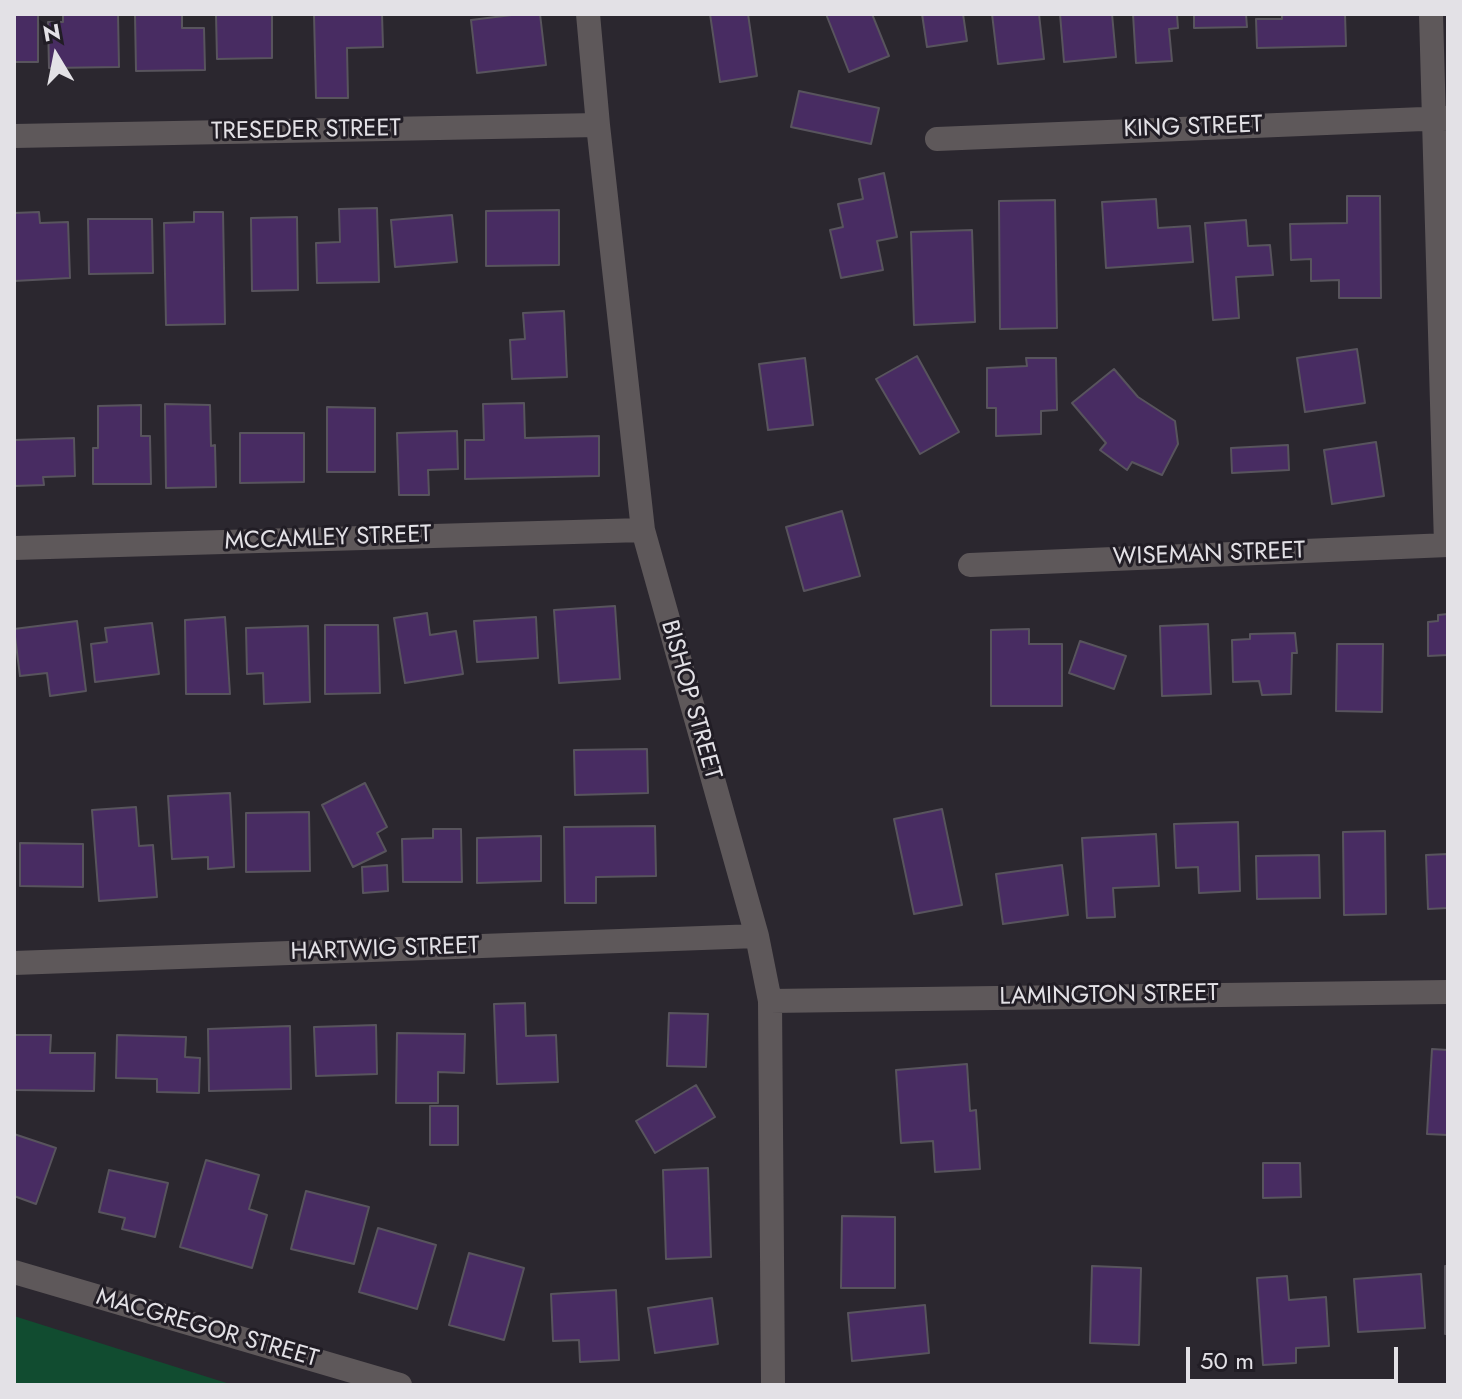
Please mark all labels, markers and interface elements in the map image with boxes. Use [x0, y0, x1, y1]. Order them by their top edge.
text: N [40, 15, 63, 50]
north arrow [16, 16, 96, 96]
street label: KING STREET [1123, 111, 1263, 145]
street label: TRESEDER STREET [211, 115, 401, 147]
street label: MCCAMLEY STREET [224, 521, 432, 557]
street label: WISEMAN STREET [1112, 537, 1306, 573]
street label: BISHOP STREET [654, 617, 726, 783]
street label: HARTWIG STREET [290, 932, 480, 968]
street label: LAMINGTON STREET [999, 980, 1219, 1012]
street label: MACGREGOR STREET [93, 1283, 321, 1375]
scale bar [1190, 1331, 1402, 1381]
text: 50 m [1200, 1343, 1254, 1378]

